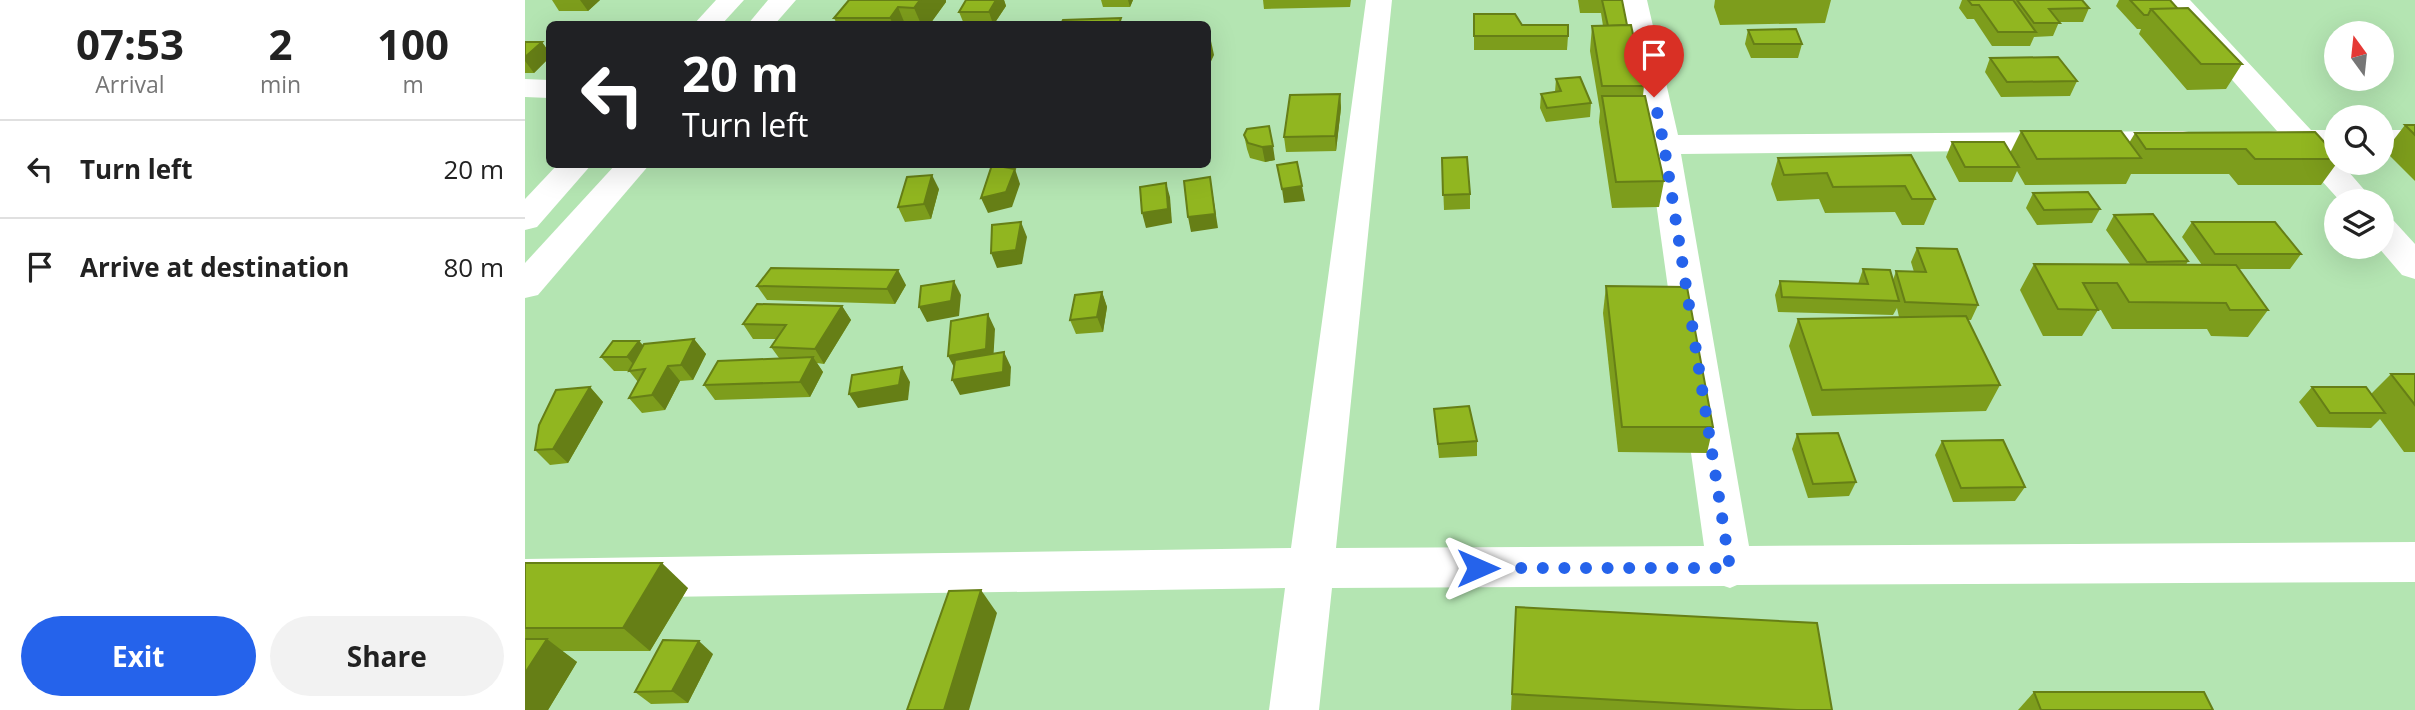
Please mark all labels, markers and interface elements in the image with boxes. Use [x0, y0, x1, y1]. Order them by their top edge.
text: 07:53 [76, 15, 184, 72]
text: 2 [268, 15, 293, 72]
text: 100 [377, 15, 449, 72]
north arrow [2324, 21, 2394, 91]
map controls [2324, 21, 2394, 259]
pin [1624, 25, 1684, 97]
icon: arrive [1635, 36, 1673, 74]
text: 20 m [682, 40, 799, 106]
icon: left [567, 49, 658, 140]
text: Arrival [95, 68, 165, 100]
text: min [260, 68, 301, 100]
text: m [402, 68, 424, 100]
text: Turn left [682, 103, 808, 146]
button: search [2324, 105, 2394, 175]
icon: left [21, 150, 59, 188]
text: Turn left [80, 151, 192, 187]
text: 20 m [443, 151, 504, 187]
button: layers [2324, 189, 2394, 259]
icon: arrive [21, 248, 59, 286]
text: Arrive at destination [80, 249, 349, 285]
text: 80 m [443, 249, 504, 285]
position arrow [1441, 531, 1515, 605]
button: Exit [21, 616, 256, 696]
button: Share [270, 616, 504, 696]

